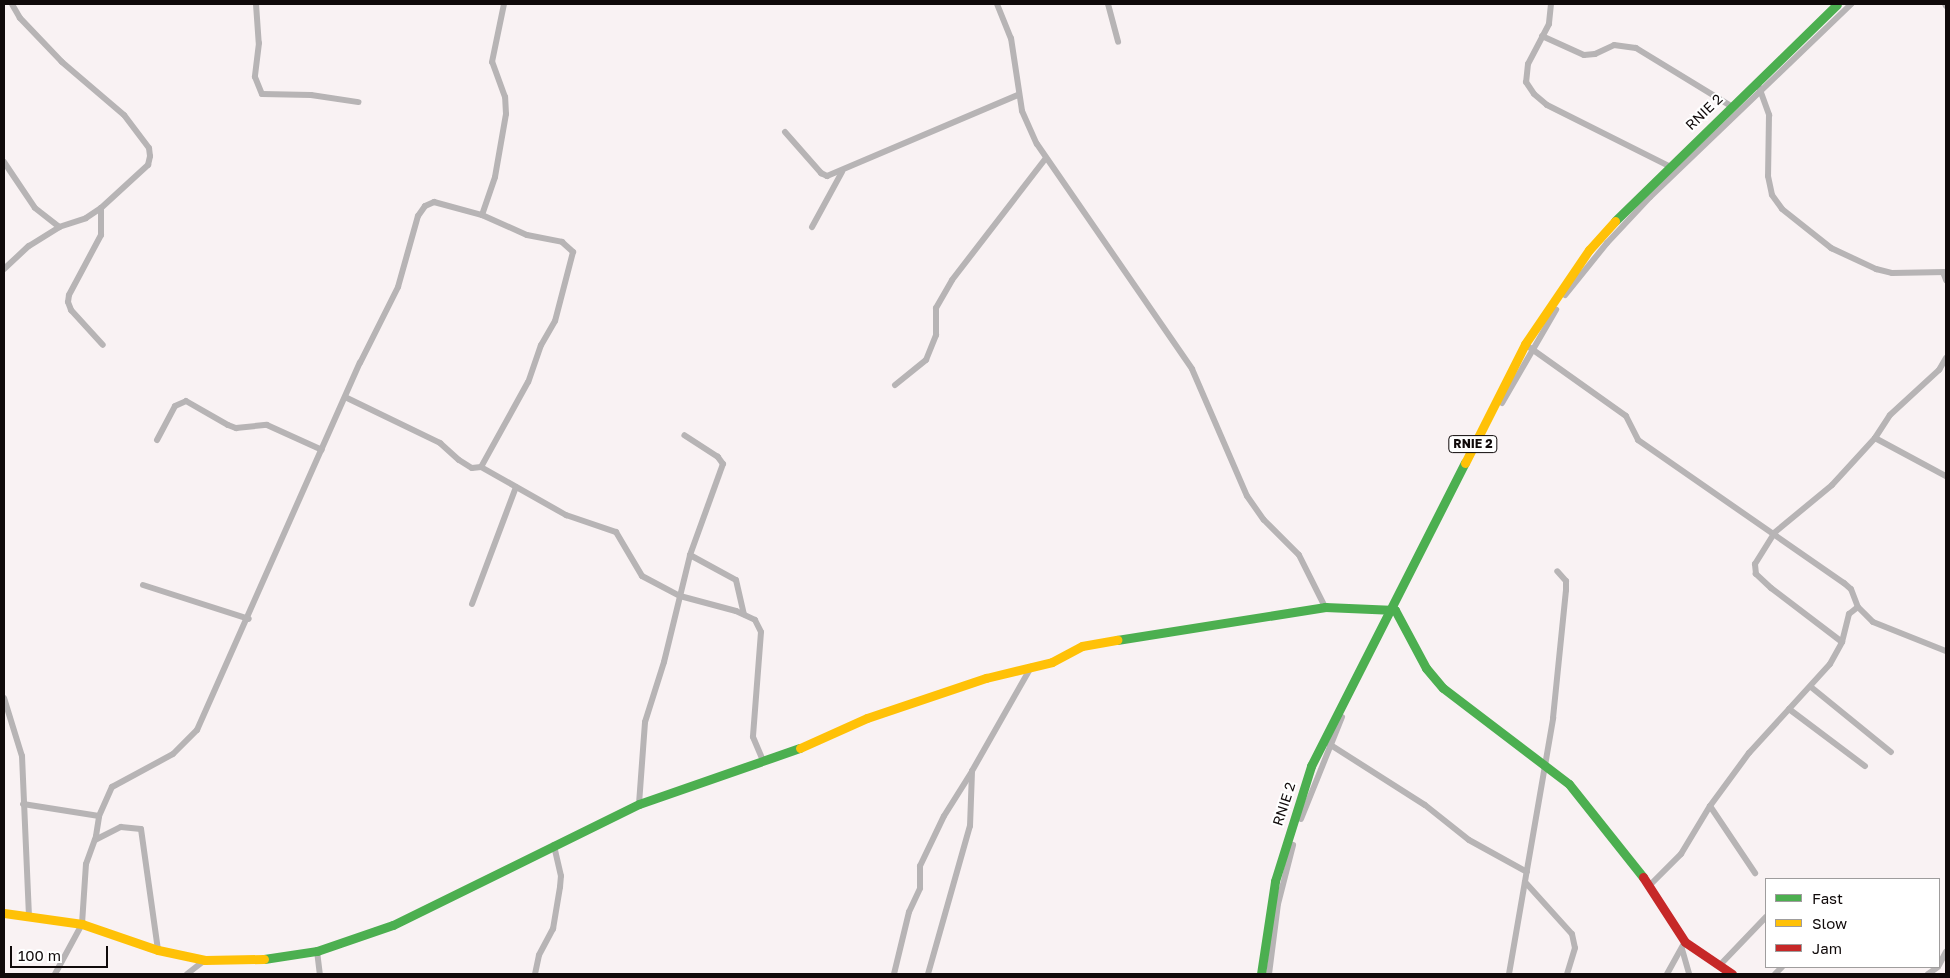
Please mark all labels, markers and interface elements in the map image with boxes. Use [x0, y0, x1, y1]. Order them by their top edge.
street label: RNIE 2 [1682, 90, 1726, 134]
road number: RNIE 2 [1448, 434, 1498, 454]
street label: RNIE 2 [1269, 780, 1299, 828]
legend [1765, 878, 1940, 968]
text: Fast [1812, 889, 1843, 907]
text: Slow [1812, 914, 1847, 932]
scale bar [12, 936, 110, 968]
text: Jam [1812, 939, 1842, 957]
text: 100 m [18, 946, 61, 964]

